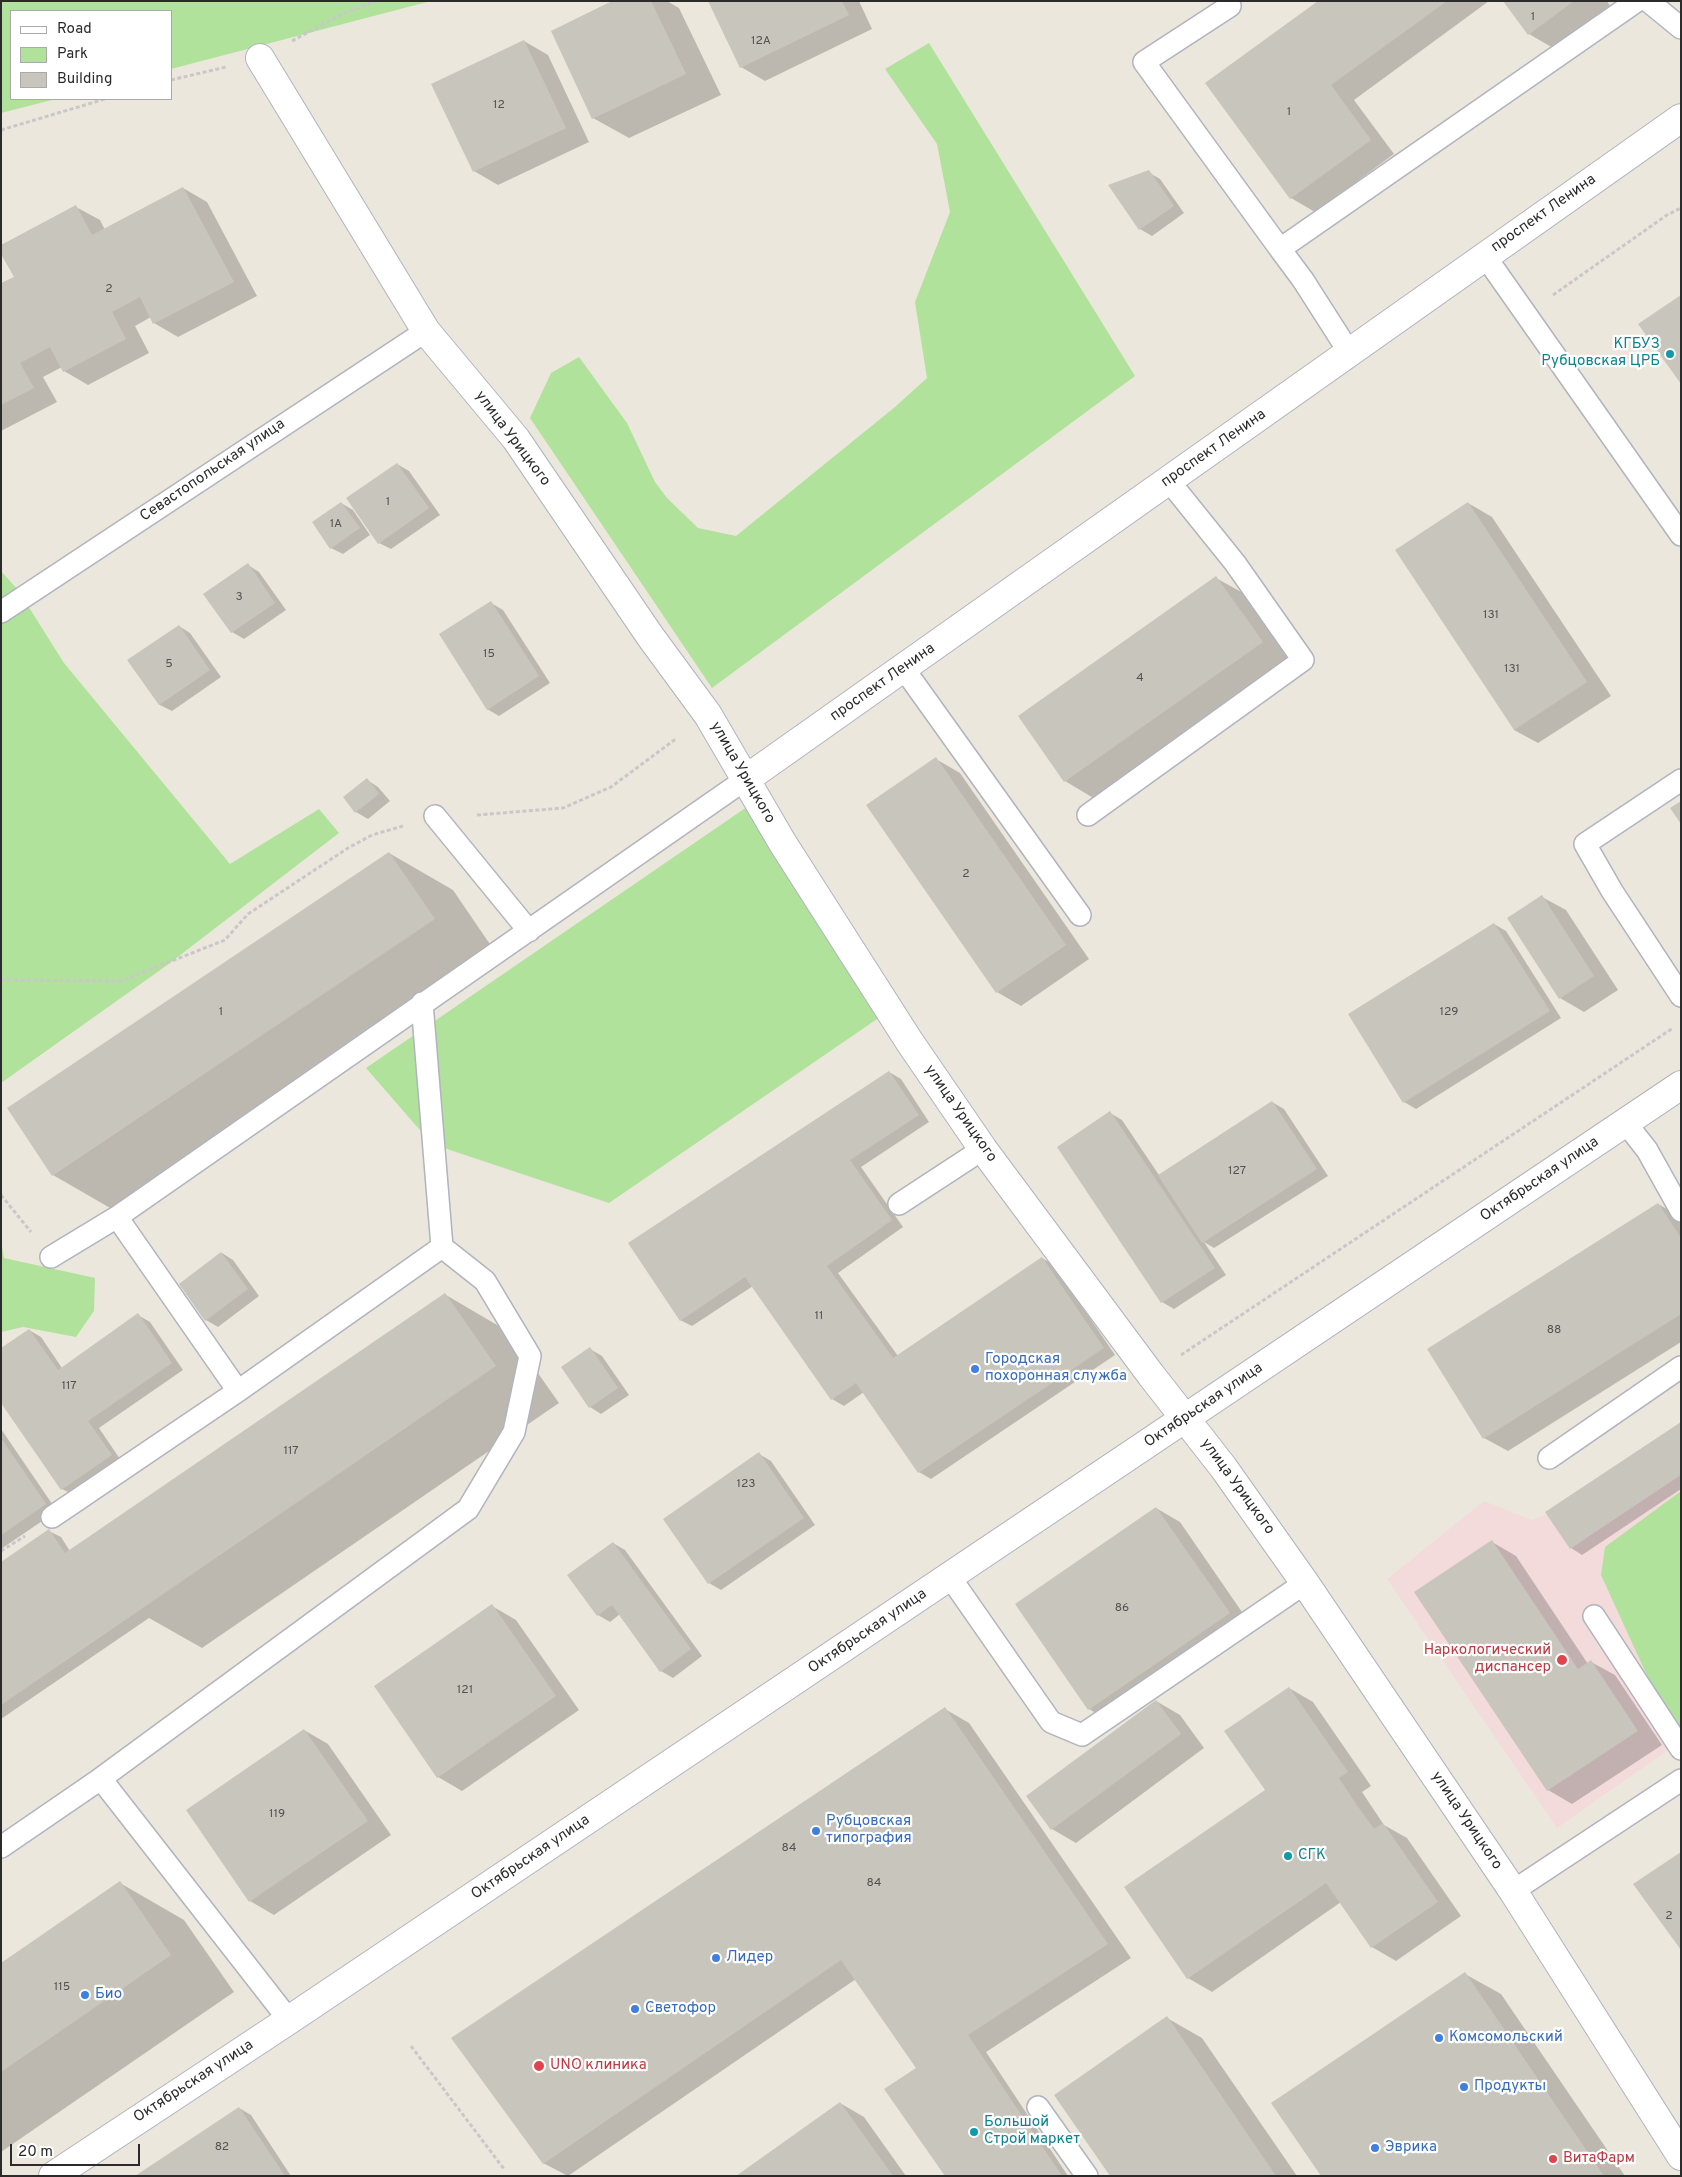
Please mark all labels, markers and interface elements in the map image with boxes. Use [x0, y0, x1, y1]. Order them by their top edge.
legend [10, 10, 172, 100]
house number: 1 [1531, 11, 1535, 25]
text: Road [57, 20, 92, 39]
house number: 12А [751, 35, 771, 49]
text: Park [57, 45, 88, 64]
text: Building [57, 70, 112, 89]
house number: 12 [493, 99, 505, 113]
house number: 1 [1287, 106, 1291, 120]
street label: проспект Ленина [1488, 171, 1600, 257]
house number: 2 [105, 283, 113, 297]
place label: КГБУЗ Рубцовская ЦРБ [1541, 336, 1660, 371]
marker: КГБУЗ Рубцовская ЦРБ [1664, 348, 1676, 360]
street label: улица Урицкого [470, 388, 554, 490]
street label: проспект Ленина [1158, 406, 1270, 492]
street label: Севастопольская улица [137, 416, 289, 526]
house number: 1 [386, 496, 390, 510]
house number: 1А [330, 518, 342, 532]
house number: 3 [235, 591, 243, 605]
house number: 131 [1483, 609, 1499, 623]
street label: проспект Ленина [827, 640, 939, 726]
house number: 15 [483, 648, 495, 662]
house number: 5 [165, 658, 173, 672]
house number: 131 [1504, 663, 1520, 677]
house number: 4 [1136, 672, 1144, 686]
street label: улица Урицкого [706, 719, 778, 827]
house number: 2 [962, 868, 970, 882]
house number: 1 [219, 1006, 223, 1020]
house number: 129 [1440, 1006, 1458, 1020]
street label: улица Урицкого [920, 1062, 1000, 1166]
street label: Октябрьская улица [1477, 1134, 1603, 1226]
house number: 127 [1228, 1165, 1246, 1179]
house number: 11 [815, 1310, 823, 1324]
house number: 88 [1547, 1324, 1561, 1338]
place label: Городская похоронная служба [985, 1351, 1127, 1386]
street label: Октябрьская улица [1141, 1360, 1267, 1452]
marker: Городская похоронная служба [969, 1363, 981, 1375]
house number: 117 [61, 1380, 77, 1394]
street label: улица Урицкого [1196, 1435, 1278, 1539]
house number: 117 [283, 1445, 299, 1459]
house number: 123 [736, 1478, 756, 1492]
street label: Октябрьская улица [805, 1586, 931, 1678]
house number: 86 [1115, 1602, 1129, 1616]
place label: Наркологический диспансер [1424, 1642, 1551, 1677]
marker: Наркологический диспансер [1555, 1653, 1569, 1667]
house number: 121 [457, 1684, 473, 1698]
street label: улица Урицкого [1427, 1769, 1505, 1873]
house number: 119 [269, 1808, 285, 1822]
street label: Октябрьская улица [468, 1812, 594, 1904]
place label: Рубцовская типография [826, 1813, 912, 1848]
marker: Рубцовская типография [810, 1825, 822, 1837]
house number: 84 [782, 1842, 796, 1856]
place label: СГК [1298, 1847, 1326, 1865]
marker: СГК [1282, 1850, 1294, 1862]
house number: 84 [867, 1877, 881, 1891]
house number: 2 [1665, 1910, 1673, 1924]
place label: Лидер [726, 1949, 773, 1967]
marker: Лидер [710, 1952, 722, 1964]
house number: 115 [54, 1981, 70, 1995]
place label: Био [95, 1986, 122, 2004]
marker: Био [79, 1989, 91, 2001]
place label: Светофор [645, 2000, 716, 2018]
marker: Светофор [629, 2003, 641, 2015]
place label: Комсомольский [1449, 2029, 1563, 2047]
marker: Комсомольский [1433, 2032, 1445, 2044]
street label: Октябрьская улица [131, 2037, 257, 2127]
place label: UNO клиника [550, 2057, 647, 2075]
marker: UNO клиника [532, 2059, 546, 2073]
place label: Продукты [1474, 2078, 1546, 2096]
marker: Продукты [1458, 2081, 1470, 2093]
place label: Большой Строй маркет [984, 2114, 1080, 2149]
marker: Большой Строй маркет [968, 2126, 980, 2138]
scale bar [12, 2134, 142, 2166]
place label: Эврика [1385, 2139, 1437, 2157]
house number: 82 [215, 2141, 229, 2155]
marker: Эврика [1369, 2142, 1381, 2154]
text: 20 m [18, 2143, 53, 2162]
place label: ВитаФарм [1563, 2150, 1635, 2168]
marker: ВитаФарм [1547, 2153, 1559, 2165]

